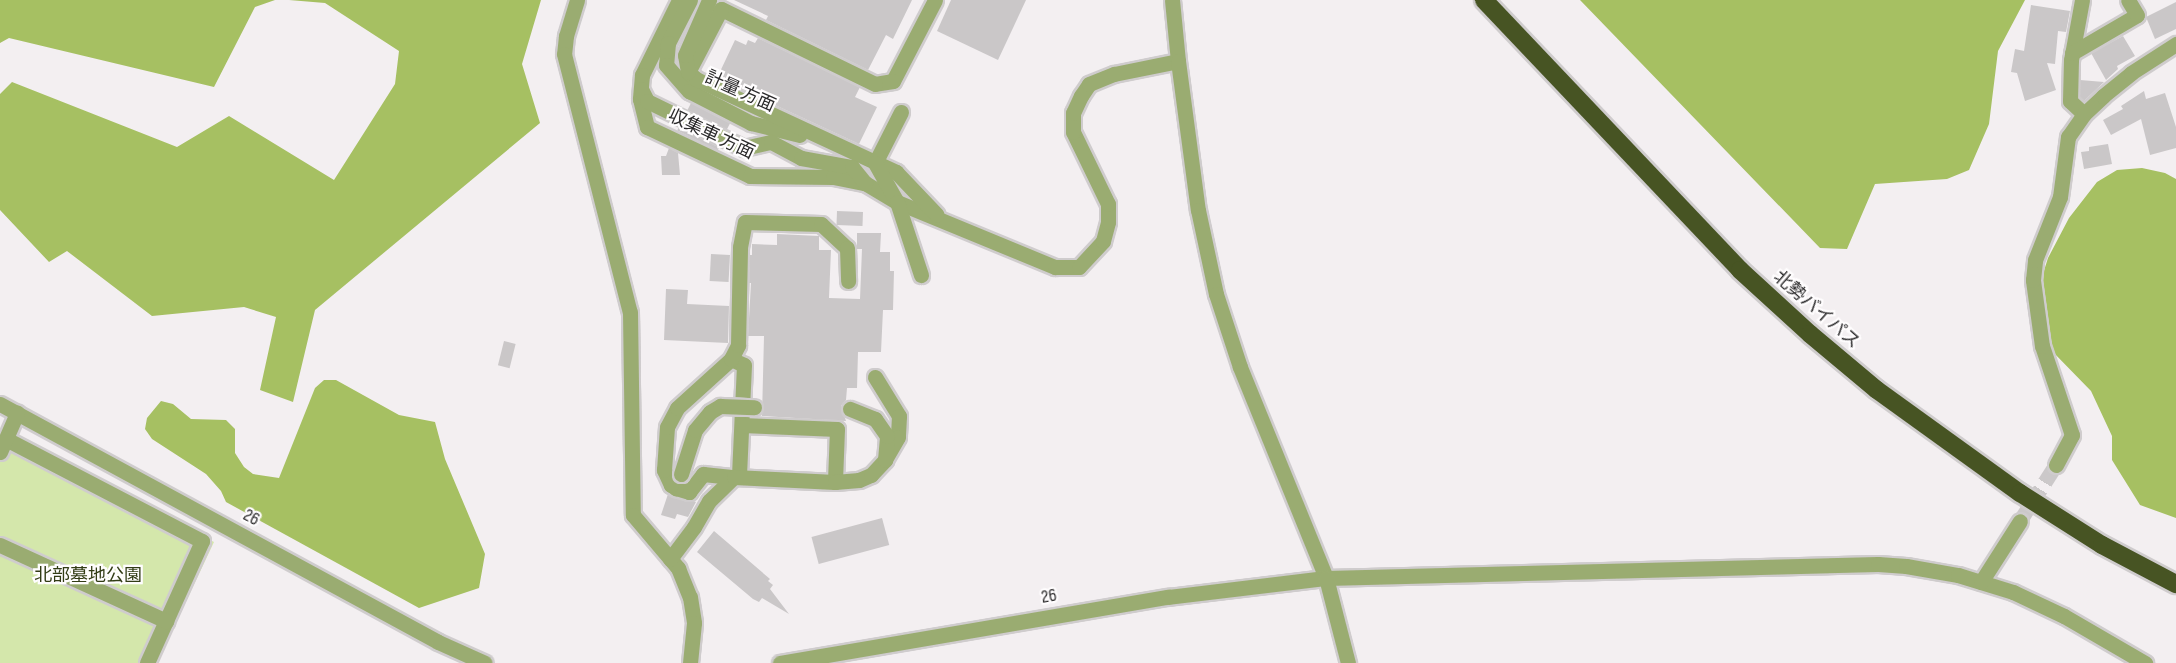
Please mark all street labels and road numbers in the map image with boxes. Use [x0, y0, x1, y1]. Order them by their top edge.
street label: 計量 方面 [701, 67, 779, 117]
street label: 収集車 方面 [664, 106, 758, 164]
street label: 北勢バイパス [1768, 266, 1864, 354]
street label: 26 [239, 505, 263, 531]
street label: 26 [1040, 585, 1058, 609]

